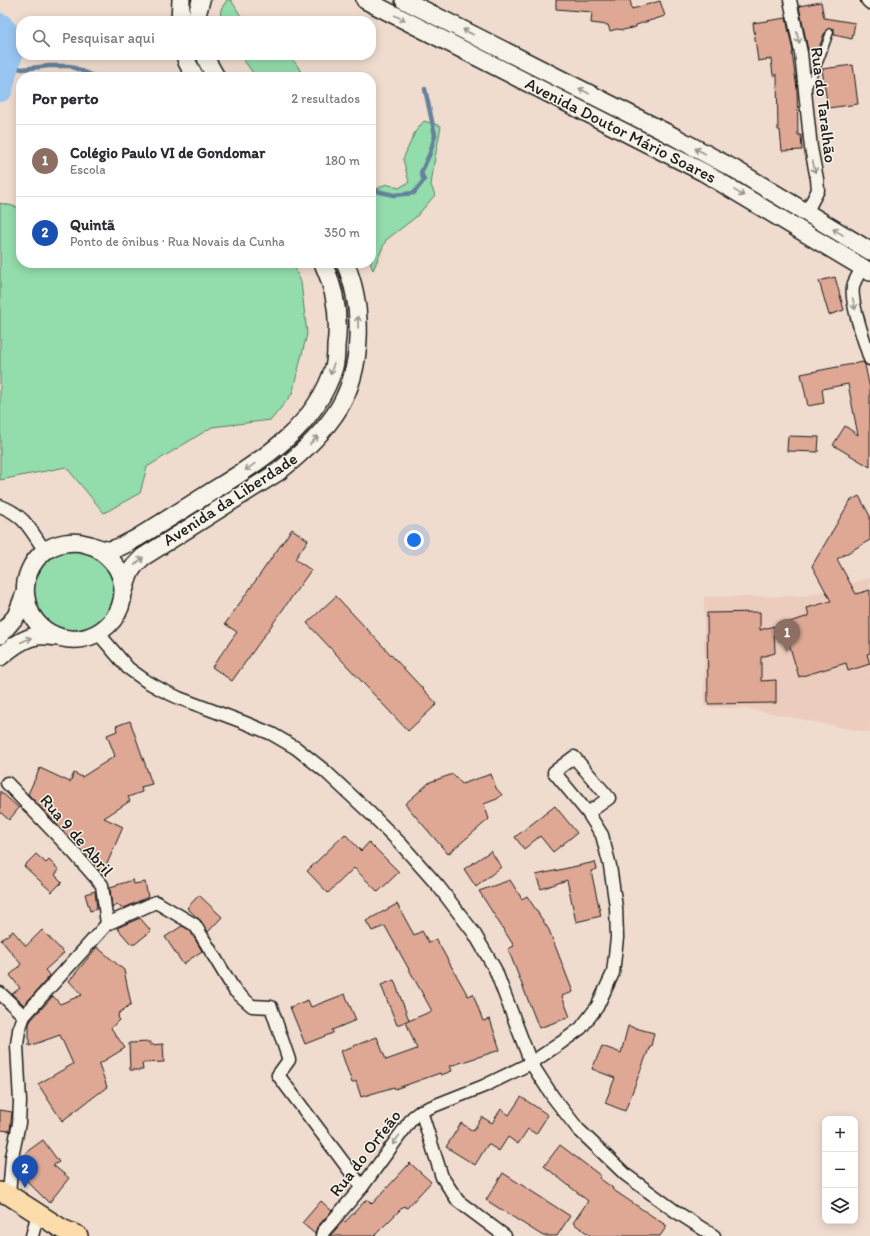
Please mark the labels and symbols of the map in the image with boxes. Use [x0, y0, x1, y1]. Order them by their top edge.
one-way arrow [394, 14, 406, 22]
one-way arrow [463, 28, 475, 35]
one-way arrow [795, 31, 803, 44]
street label: Rua do Taralhão [807, 46, 841, 164]
street label: Avenida Doutor Mário Soares [522, 73, 720, 187]
one-way arrow [579, 87, 591, 94]
one-way arrow [694, 147, 706, 154]
one-way arrow [811, 160, 819, 173]
one-way arrow [733, 189, 744, 197]
one-way arrow [833, 228, 844, 236]
one-way arrow [851, 297, 859, 310]
one-way arrow [354, 316, 362, 329]
one-way arrow [328, 363, 335, 376]
one-way arrow [310, 435, 319, 445]
street label: Avenida da Liberdade [159, 448, 301, 550]
one-way arrow [245, 463, 256, 471]
your location [404, 530, 424, 550]
one-way arrow [133, 556, 144, 565]
pin: 1 [774, 619, 800, 652]
one-way arrow [20, 636, 32, 643]
street label: Rua 9 de Abril [36, 790, 118, 880]
street label: Rua do Orfeão [325, 1106, 405, 1200]
one-way arrow [392, 1134, 400, 1145]
pin: 2 [12, 1155, 38, 1188]

